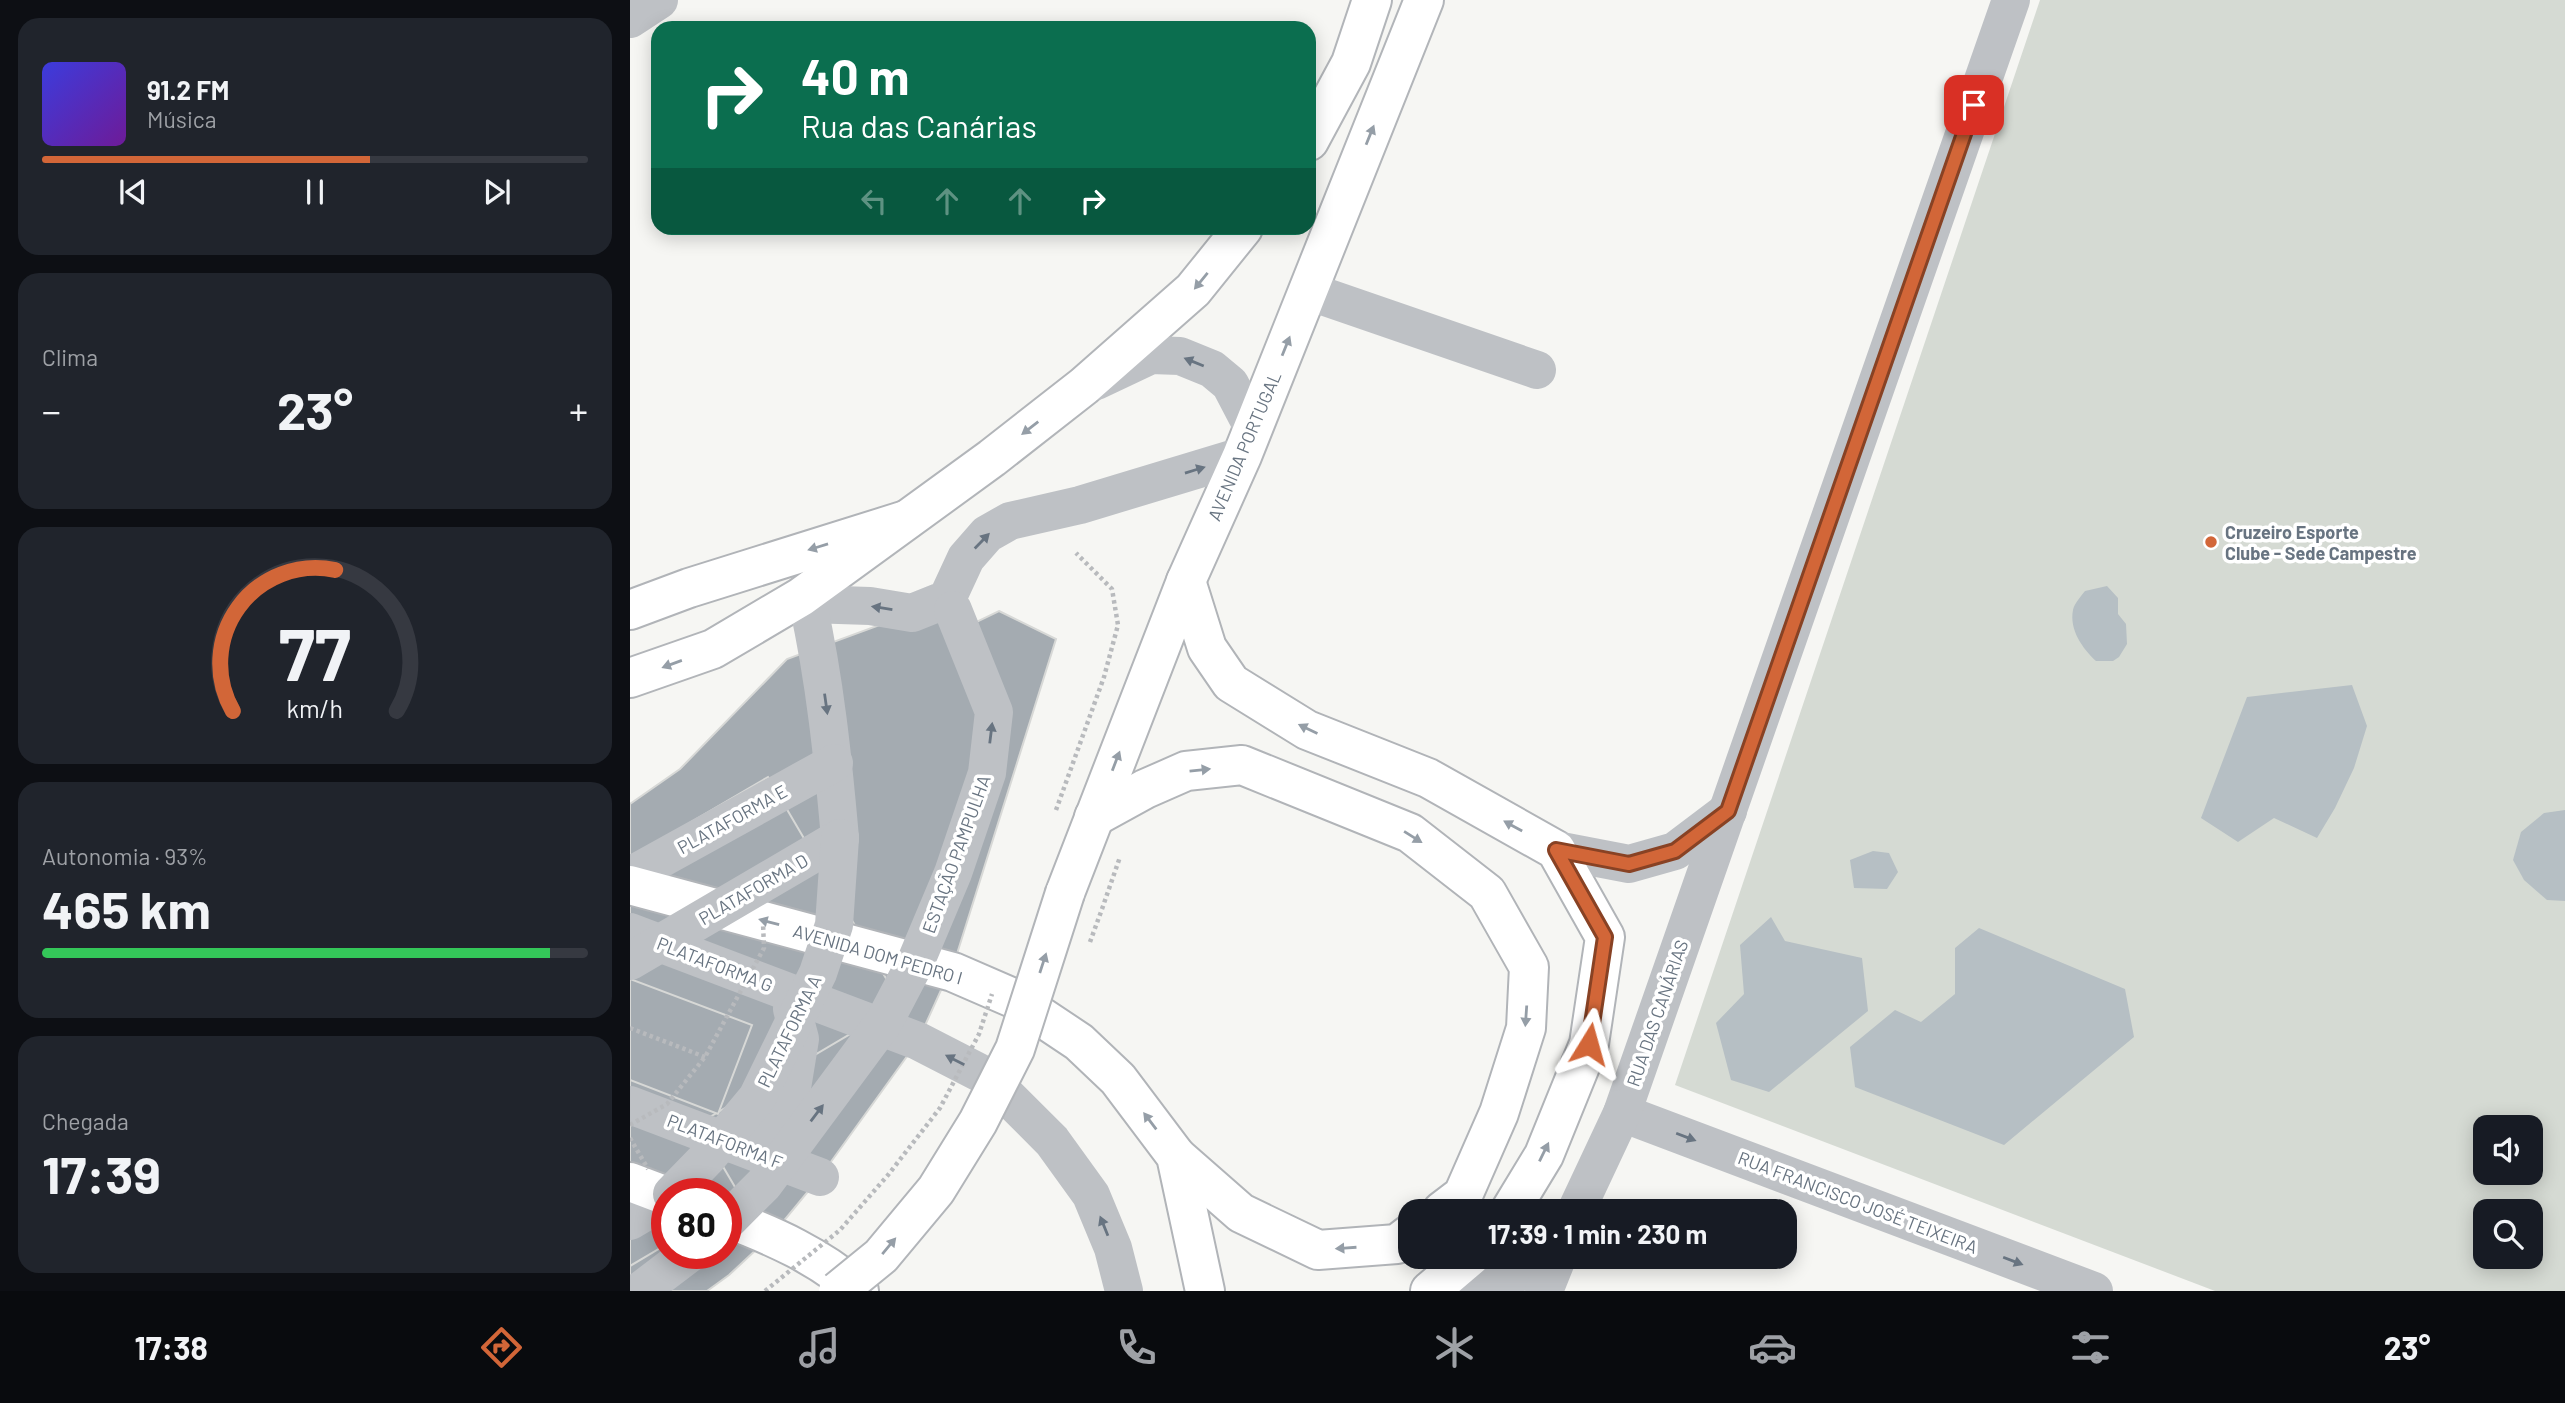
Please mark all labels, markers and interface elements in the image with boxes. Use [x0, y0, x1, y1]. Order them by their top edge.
text: 40 m [801, 46, 909, 105]
icon: right [686, 49, 777, 140]
text: 91.2 FM [147, 74, 229, 105]
pin [1944, 75, 2004, 135]
icon: arrive [1955, 86, 1993, 124]
text: Música [147, 105, 216, 133]
text: Rua das Canárias [801, 106, 1037, 144]
one-way arrow [1365, 124, 1376, 145]
icon: previous [114, 173, 152, 211]
icon: pause [296, 173, 334, 211]
icon: next [478, 173, 516, 211]
icon: left [855, 182, 893, 220]
icon: ahead [928, 182, 966, 220]
icon: ahead [1001, 182, 1039, 220]
icon: right [1074, 182, 1112, 220]
one-way arrow [1193, 271, 1208, 289]
one-way arrow [1281, 336, 1292, 357]
text: Clima [42, 343, 98, 371]
one-way arrow [1183, 356, 1204, 367]
street label: AVENIDA PORTUGAL [1203, 368, 1285, 524]
text: 23° [277, 378, 353, 440]
text: − [42, 387, 61, 433]
text: + [569, 387, 588, 433]
one-way arrow [1022, 421, 1040, 436]
one-way arrow [1185, 465, 1206, 475]
place label: Cruzeiro Esporte Clube - Sede Campestre [2225, 521, 2417, 564]
one-way arrow [973, 533, 990, 550]
marker: Cruzeiro Esporte Clube - Sede Campestre [2203, 534, 2219, 550]
one-way arrow [807, 543, 828, 553]
one-way arrow [871, 602, 893, 613]
text: 77 [279, 609, 351, 697]
one-way arrow [661, 658, 682, 669]
text: km/h [287, 693, 343, 723]
one-way arrow [820, 694, 831, 716]
one-way arrow [986, 722, 997, 744]
one-way arrow [1298, 724, 1318, 735]
one-way arrow [1111, 750, 1122, 771]
one-way arrow [1190, 764, 1212, 775]
street label: ESTAÇÃO PAMPULHA [917, 772, 995, 936]
street label: PLATAFORMA E [673, 780, 791, 858]
one-way arrow [1503, 820, 1523, 832]
one-way arrow [1403, 830, 1423, 843]
text: Autonomia · 93% [42, 842, 208, 870]
street label: PLATAFORMA D [694, 849, 812, 929]
text: 465 km [42, 877, 211, 939]
one-way arrow [758, 917, 779, 927]
street label: AVENIDA DOM PEDRO I [791, 919, 965, 989]
street label: PLATAFORMA G [654, 932, 776, 996]
street label: RUA DAS CANÁRIAS [1622, 937, 1692, 1089]
one-way arrow [1038, 952, 1048, 973]
street label: PLATAFORMA A [752, 971, 826, 1091]
one-way arrow [1520, 1005, 1531, 1027]
position arrow [1552, 1007, 1626, 1081]
one-way arrow [945, 1055, 965, 1066]
one-way arrow [809, 1104, 823, 1122]
text: Chegada [42, 1107, 129, 1135]
street label: PLATAFORMA F [664, 1109, 786, 1173]
one-way arrow [1143, 1112, 1157, 1131]
map controls [2473, 1115, 2543, 1269]
button: sound [2473, 1115, 2543, 1185]
one-way arrow [1675, 1132, 1696, 1143]
text: 17:39 [42, 1142, 161, 1204]
one-way arrow [1539, 1142, 1550, 1162]
street label: RUA FRANCISCO JOSÉ TEIXEIRA [1735, 1146, 1981, 1258]
speed limit sign: 80 [651, 1178, 742, 1269]
button: search [2473, 1199, 2543, 1269]
one-way arrow [1098, 1216, 1110, 1236]
text: 17:39 · 1 min · 230 m [1488, 1218, 1707, 1249]
one-way arrow [881, 1237, 897, 1255]
one-way arrow [1334, 1242, 1356, 1253]
one-way arrow [2003, 1255, 2024, 1266]
icon: directions [477, 1323, 526, 1372]
icon: music [795, 1323, 844, 1372]
icon: phone [1112, 1323, 1161, 1372]
icon: climate [1430, 1323, 1479, 1372]
icon: car [1748, 1323, 1797, 1372]
icon: filters [2066, 1323, 2115, 1372]
text: 17:38 [134, 1328, 208, 1366]
text: 23° [2384, 1328, 2431, 1366]

